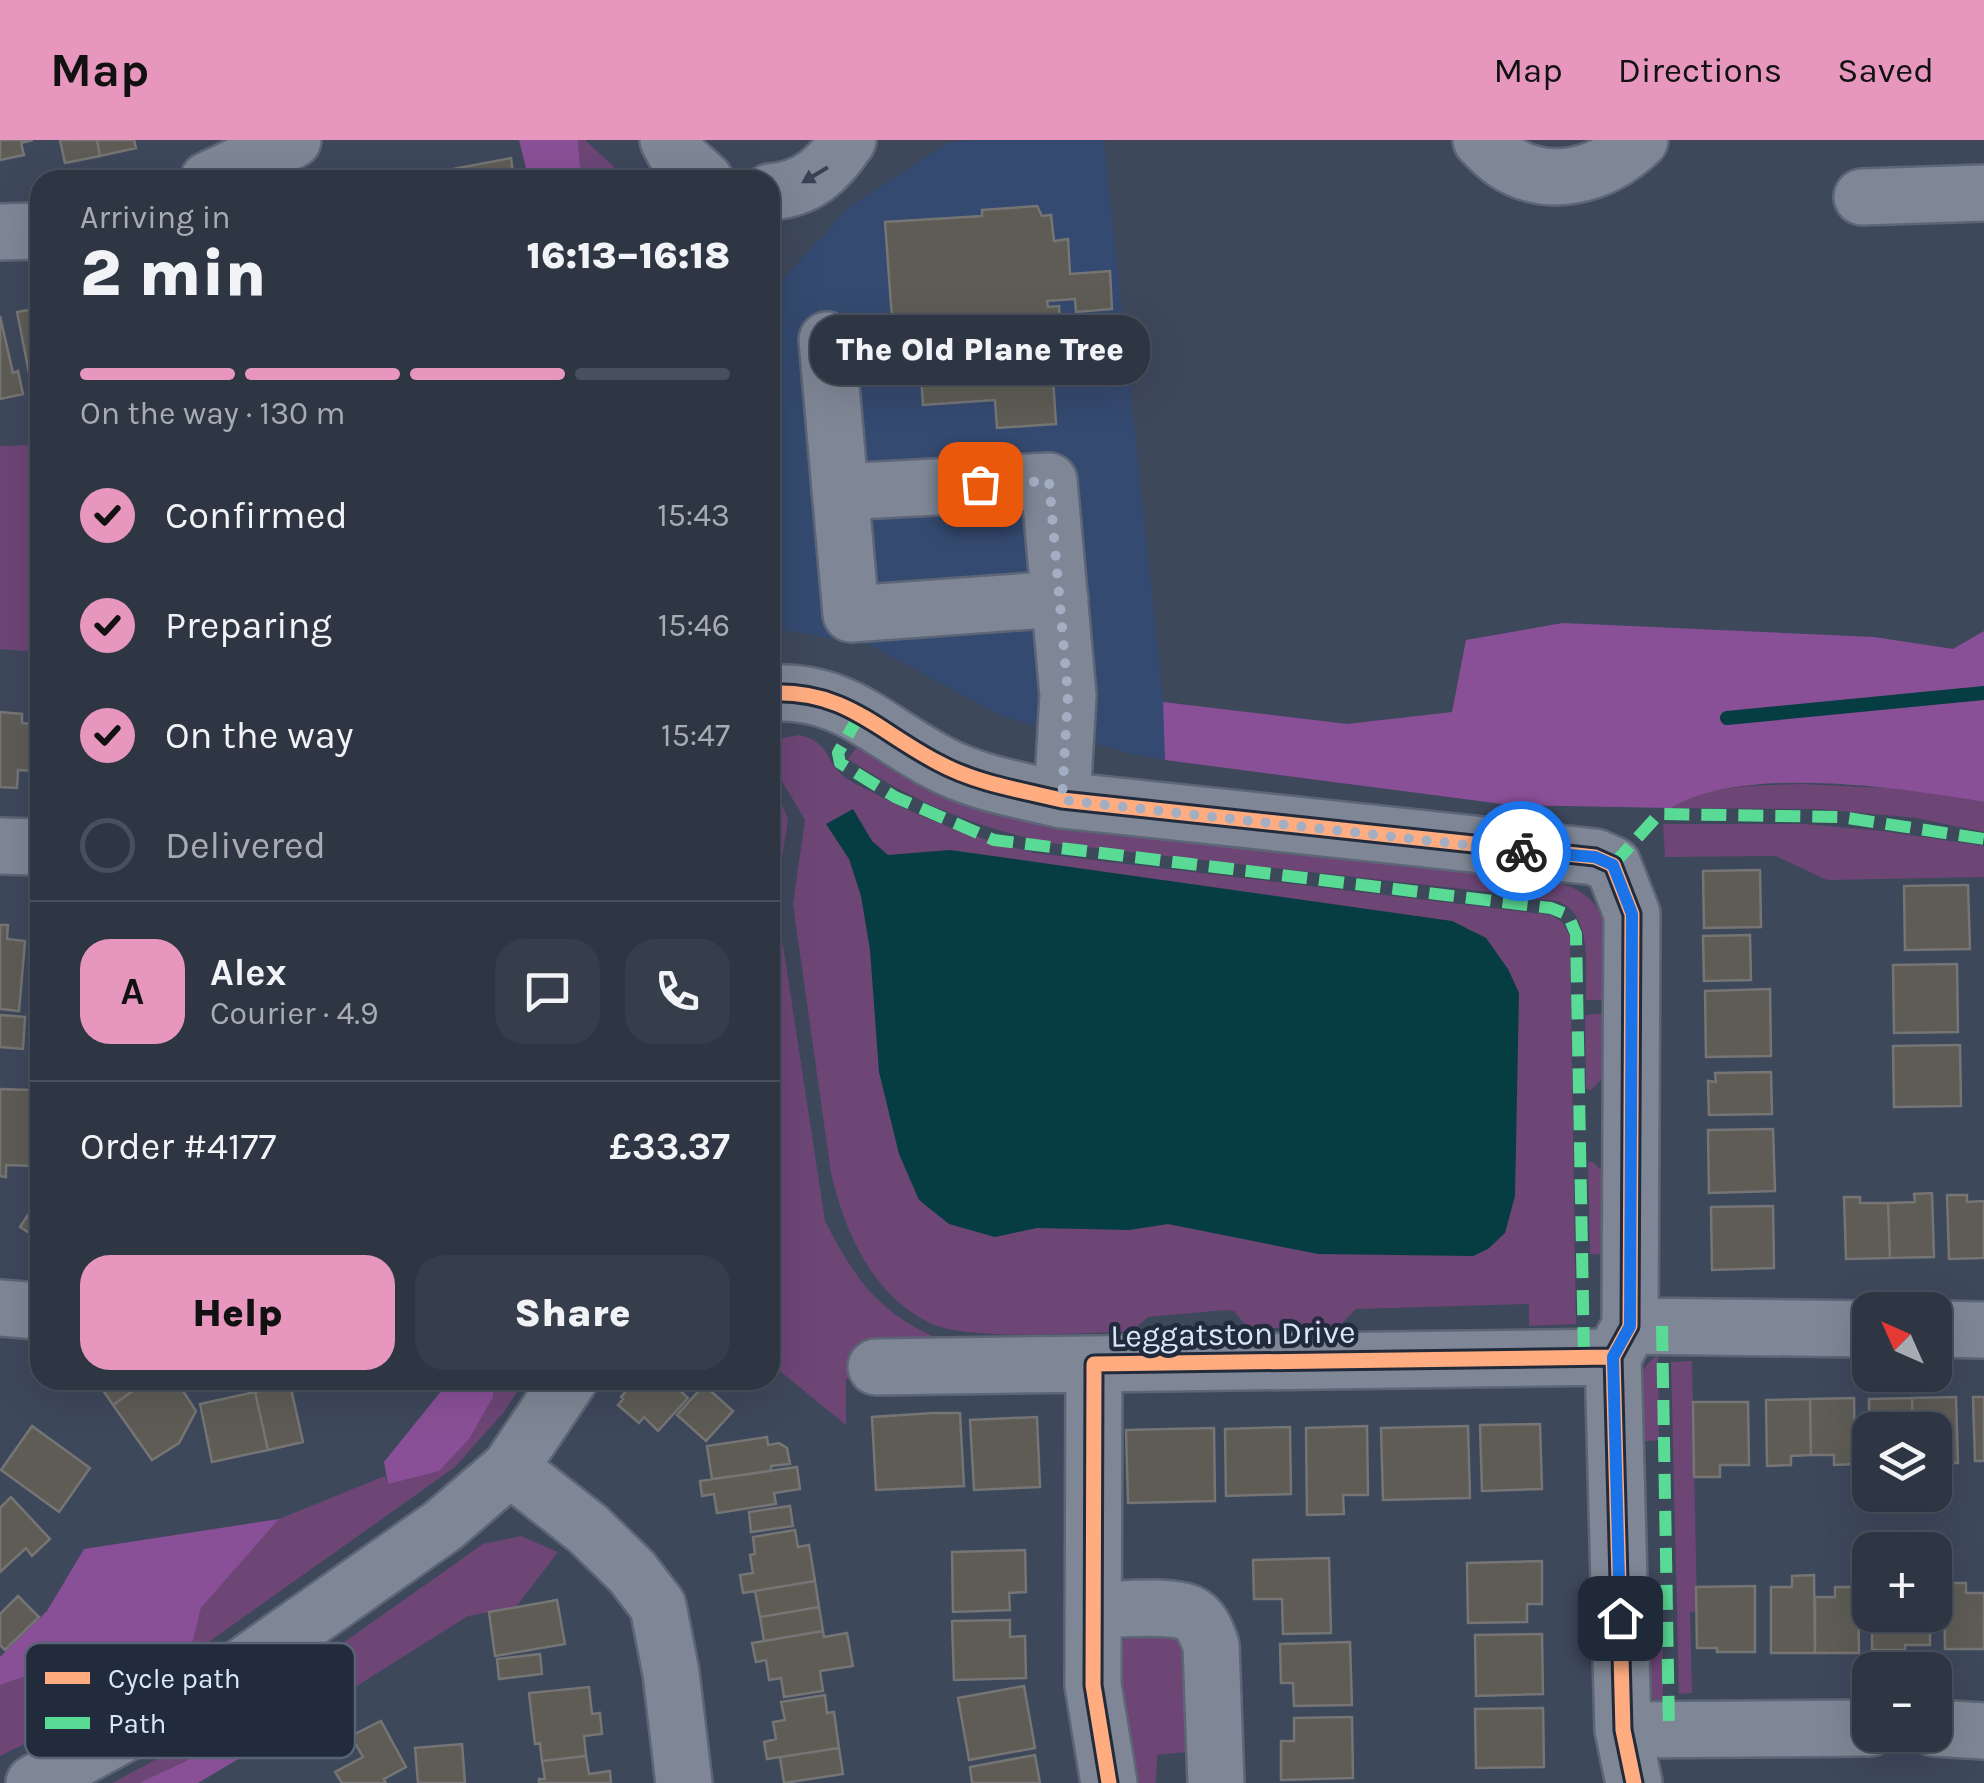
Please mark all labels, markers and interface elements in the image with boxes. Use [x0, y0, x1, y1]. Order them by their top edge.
text: Map [50, 42, 149, 98]
text: Map [1493, 50, 1563, 91]
text: Directions [1618, 50, 1782, 91]
text: Saved [1837, 50, 1934, 91]
one-way arrow [801, 166, 829, 183]
text: Arriving in [80, 199, 231, 236]
text: 16:13–16:18 [526, 233, 730, 278]
text: 2 min [80, 235, 266, 311]
callout: The Old Plane Tree [810, 314, 1150, 384]
text: The Old Plane Tree [836, 331, 1124, 368]
text: On the way · 130 m [80, 395, 346, 432]
pin [938, 442, 1023, 527]
icon: bag [953, 457, 1008, 512]
icon: check [80, 488, 135, 543]
text: Confirmed [165, 493, 348, 538]
text: 15:43 [657, 497, 730, 534]
icon: check [80, 598, 135, 653]
text: Preparing [165, 603, 332, 648]
text: 15:46 [658, 607, 730, 644]
icon: check [80, 708, 135, 763]
text: On the way [165, 713, 353, 758]
text: 15:47 [661, 717, 730, 754]
courier [1471, 801, 1571, 901]
text: Delivered [165, 823, 326, 868]
icon: bike [1494, 824, 1549, 879]
button: chat [495, 939, 600, 1044]
button: phone [625, 939, 730, 1044]
text: Alex [210, 950, 287, 995]
text: A [121, 969, 144, 1014]
text: Courier · 4.9 [210, 995, 379, 1032]
text: Order #4177 [80, 1124, 276, 1169]
text: £33.37 [609, 1124, 730, 1169]
button: Help [80, 1255, 395, 1370]
button: Share [415, 1255, 730, 1370]
north arrow [1852, 1292, 1952, 1392]
map controls [1852, 1292, 1952, 1752]
street label: Leggatston Drive [1110, 1313, 1356, 1355]
button: layers [1852, 1412, 1952, 1512]
button: + [1852, 1532, 1952, 1632]
pin [1578, 1576, 1663, 1661]
icon: home [1593, 1591, 1648, 1646]
legend [25, 1643, 355, 1758]
button: − [1852, 1652, 1952, 1752]
text: Cycle path [108, 1662, 241, 1695]
text: Path [108, 1707, 166, 1740]

